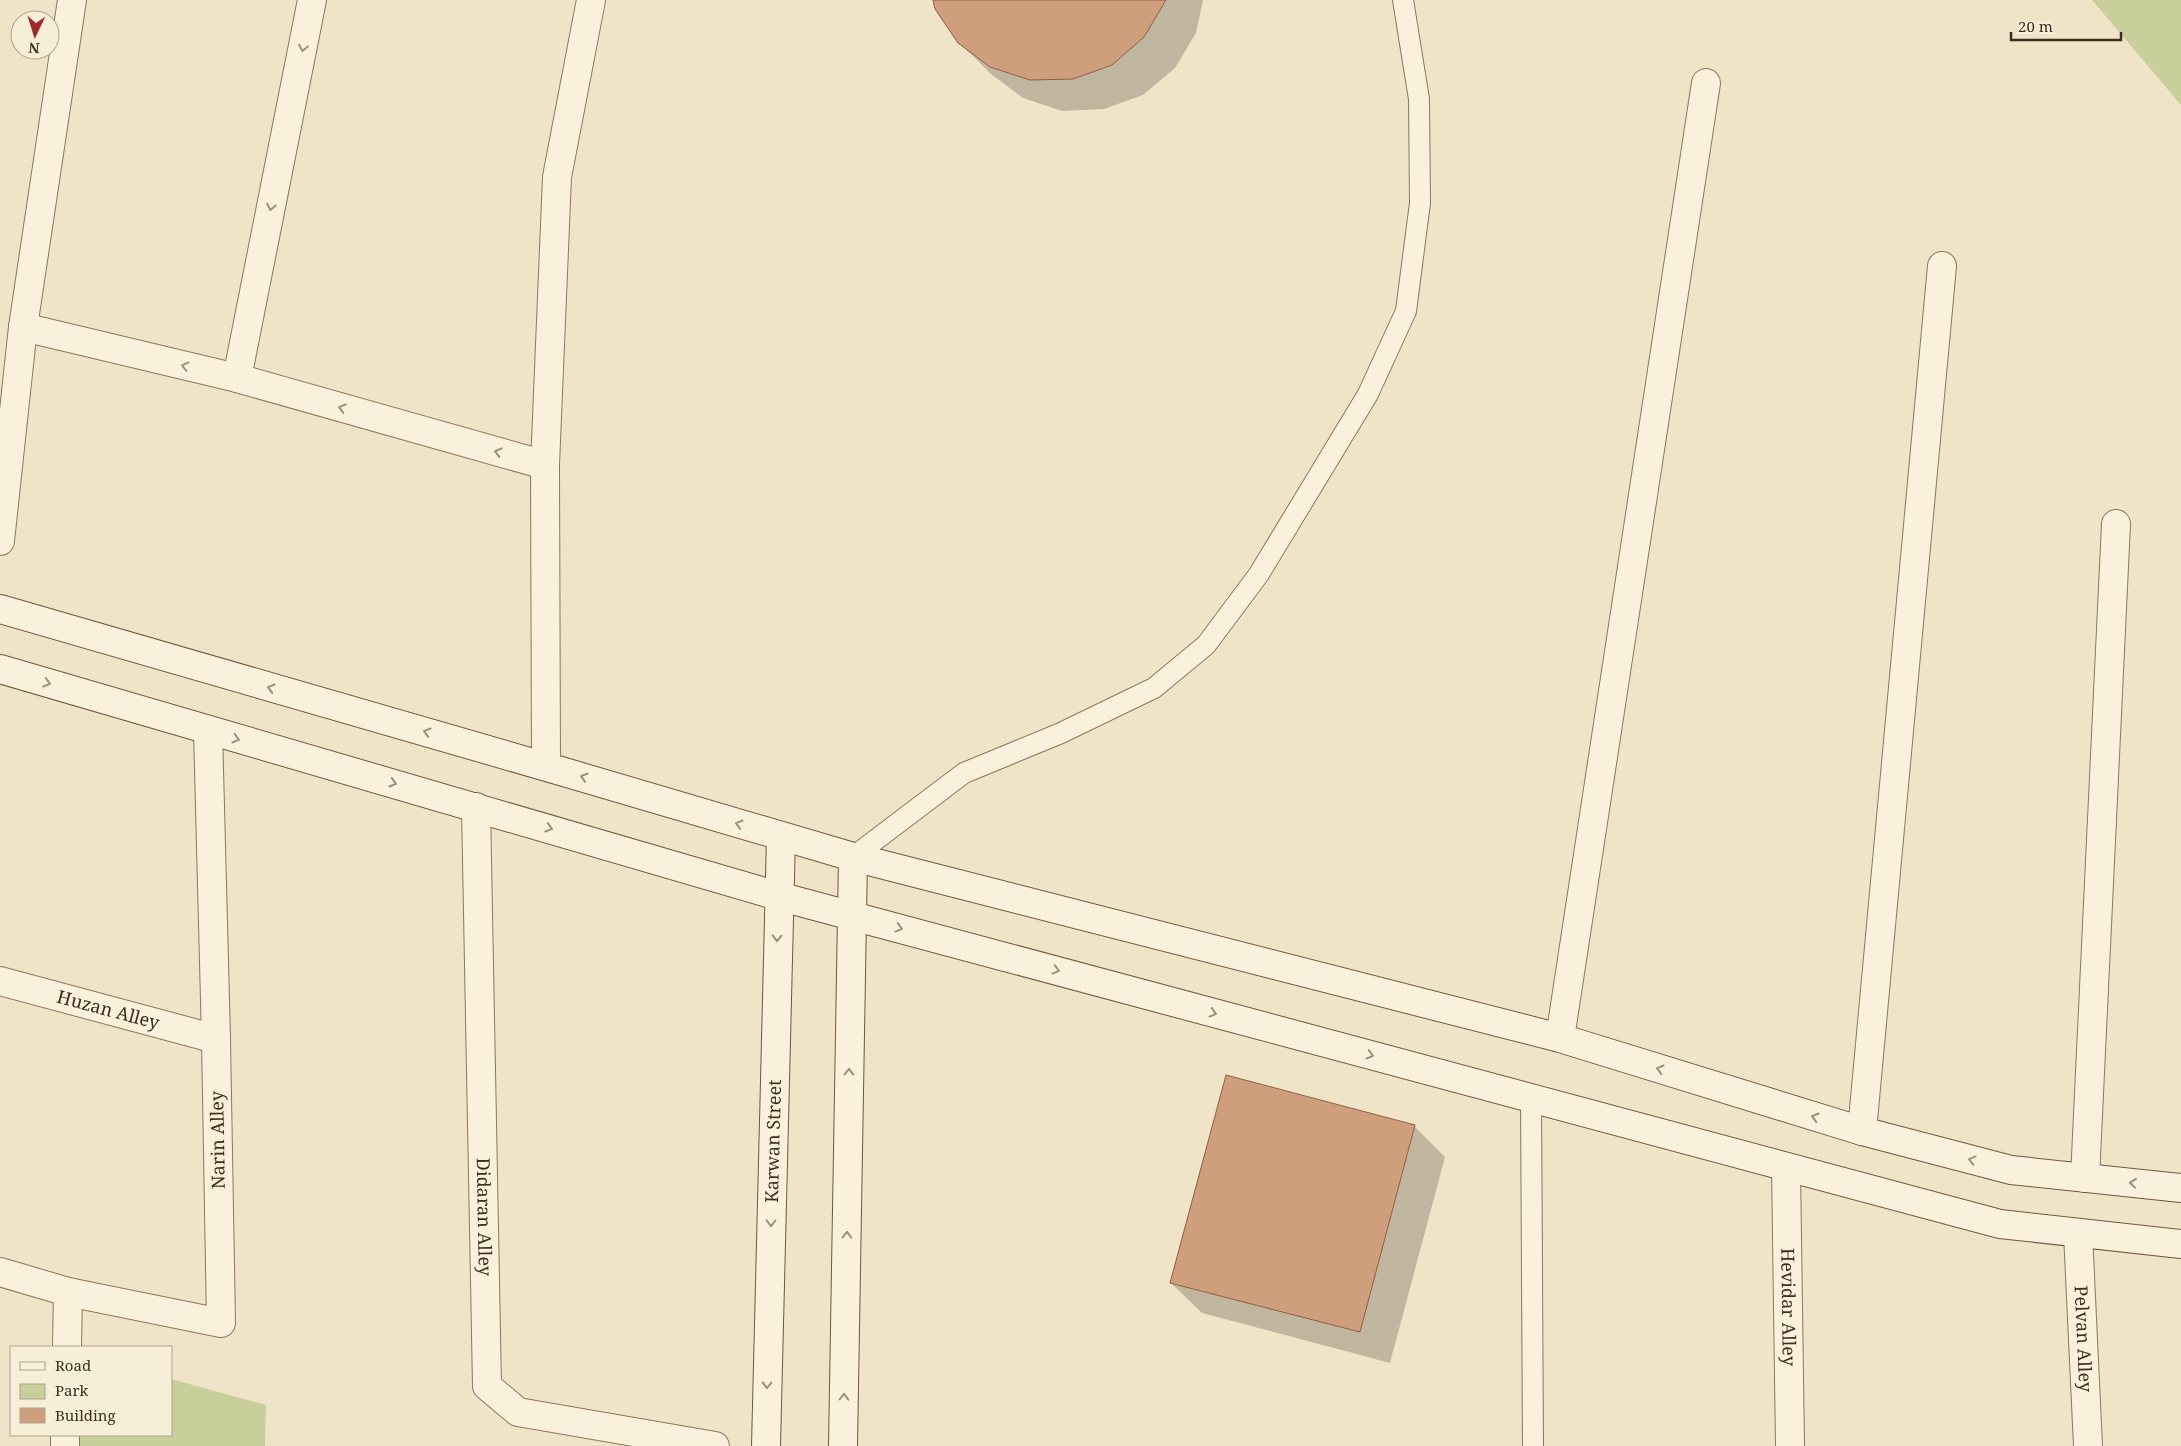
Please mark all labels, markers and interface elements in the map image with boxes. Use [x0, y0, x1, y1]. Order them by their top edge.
north arrow [10, 10, 60, 60]
scale bar [2011, 10, 2121, 42]
text: 20 m [2018, 16, 2053, 36]
text: N [28, 39, 40, 58]
one-way arrow [298, 43, 308, 52]
one-way arrow [266, 203, 276, 212]
one-way arrow [180, 361, 189, 372]
one-way arrow [338, 403, 346, 413]
one-way arrow [495, 447, 503, 457]
one-way arrow [42, 677, 50, 687]
one-way arrow [268, 683, 276, 693]
one-way arrow [424, 728, 432, 738]
one-way arrow [232, 733, 240, 743]
one-way arrow [580, 773, 588, 783]
one-way arrow [388, 777, 397, 788]
one-way arrow [736, 820, 744, 830]
one-way arrow [544, 823, 552, 833]
one-way arrow [895, 922, 903, 932]
one-way arrow [772, 934, 782, 942]
one-way arrow [1052, 964, 1061, 975]
street label: Huzan Alley [55, 984, 163, 1035]
one-way arrow [1208, 1007, 1217, 1017]
one-way arrow [1365, 1049, 1374, 1060]
one-way arrow [1657, 1064, 1665, 1074]
one-way arrow [844, 1068, 855, 1076]
street label: Karwan Street [759, 1079, 786, 1203]
street label: Narin Alley [204, 1090, 230, 1189]
one-way arrow [1812, 1112, 1820, 1122]
one-way arrow [1968, 1155, 1976, 1166]
street label: Didaran Alley [472, 1158, 498, 1277]
one-way arrow [2128, 1178, 2136, 1189]
one-way arrow [766, 1220, 776, 1227]
one-way arrow [841, 1231, 852, 1239]
street label: Hevidar Alley [1776, 1248, 1802, 1367]
street label: Pelvan Alley [2069, 1285, 2098, 1394]
legend [10, 1346, 172, 1436]
text: Road [55, 1355, 91, 1375]
text: Park [55, 1380, 89, 1400]
one-way arrow [762, 1382, 772, 1390]
one-way arrow [838, 1393, 849, 1401]
text: Building [55, 1405, 116, 1425]

